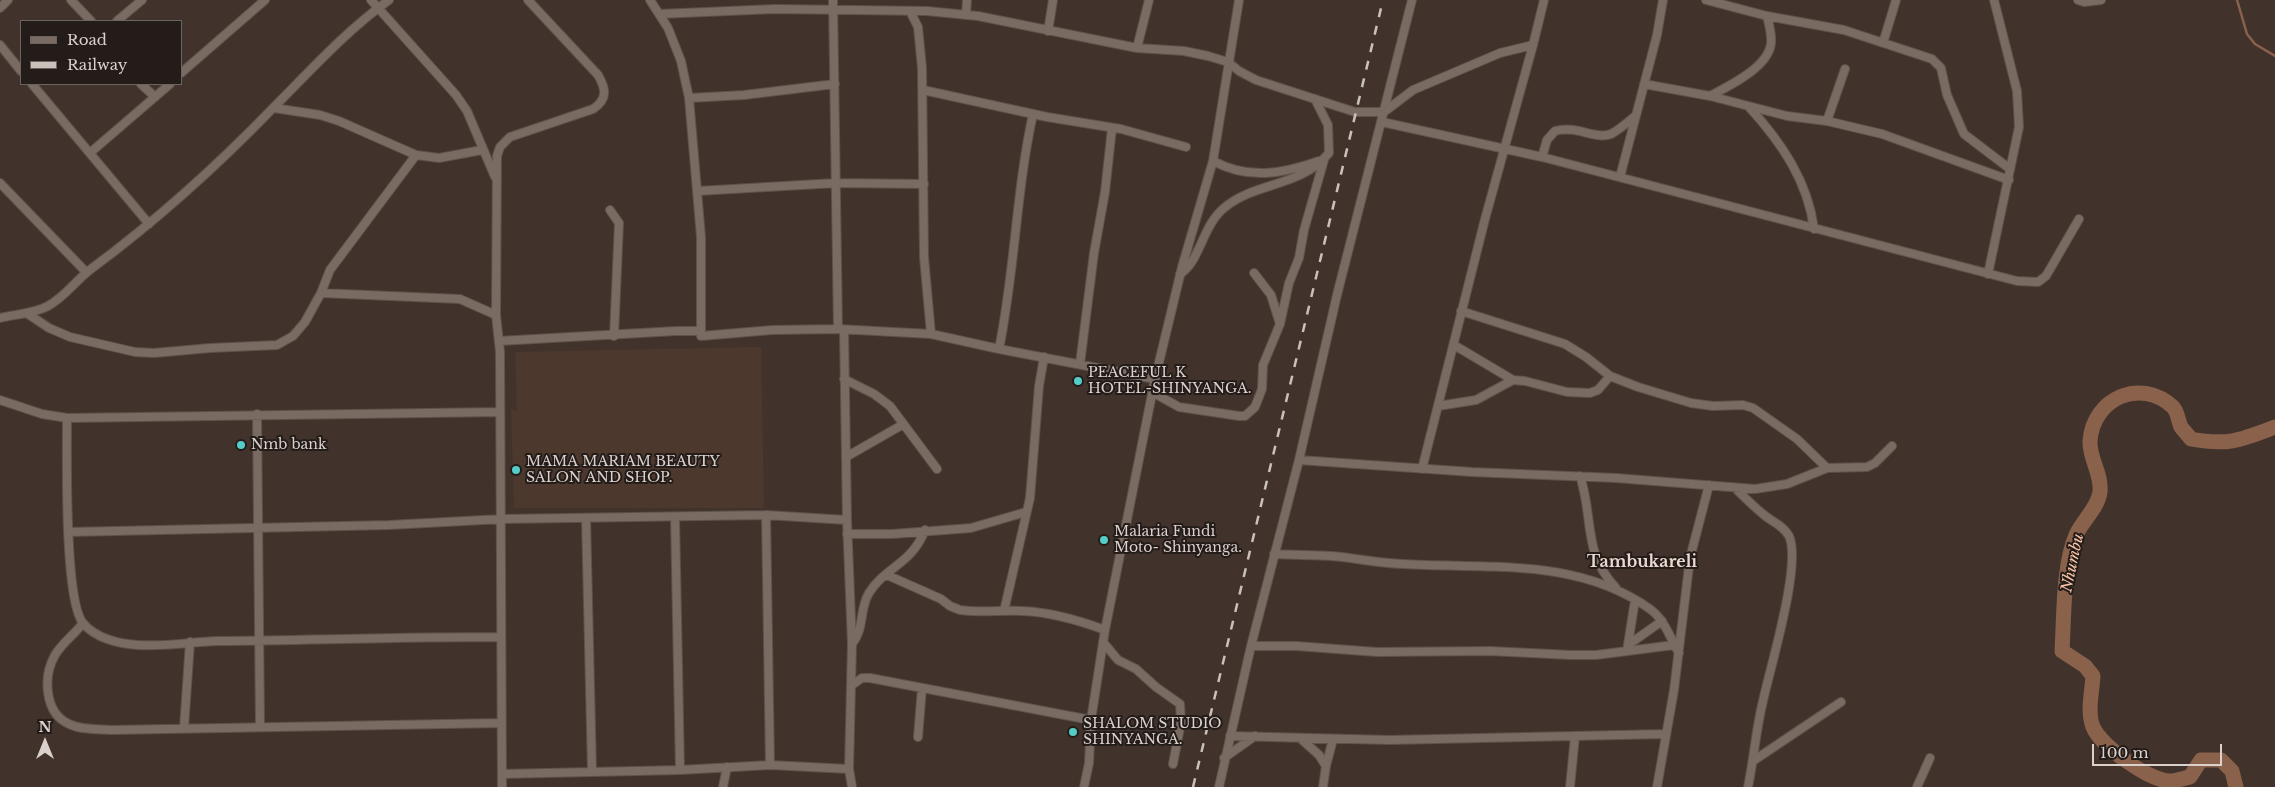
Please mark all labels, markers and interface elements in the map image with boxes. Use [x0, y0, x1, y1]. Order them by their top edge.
legend [20, 20, 182, 85]
text: Road [67, 30, 107, 49]
text: Railway [67, 55, 127, 74]
place label: PEACEFUL K HOTEL-SHINYANGA. [1088, 365, 1251, 398]
marker: PEACEFUL K HOTEL-SHINYANGA. [1072, 375, 1084, 387]
place label: Nmb bank [251, 437, 327, 453]
marker: Nmb bank [235, 439, 247, 451]
place label: MAMA MARIAM BEAUTY SALON AND SHOP. [526, 454, 720, 487]
marker: MAMA MARIAM BEAUTY SALON AND SHOP. [510, 464, 522, 476]
place label: Malaria Fundi Moto- Shinyanga. [1114, 524, 1242, 556]
water label: Nhumbu [2058, 532, 2088, 594]
marker: Malaria Fundi Moto- Shinyanga. [1098, 534, 1110, 546]
district label: Tambukareli [1587, 552, 1697, 572]
place label: SHALOM STUDIO SHINYANGA. [1083, 716, 1222, 749]
north arrow [20, 717, 70, 767]
text: N [38, 718, 52, 736]
marker: SHALOM STUDIO SHINYANGA. [1067, 726, 1079, 738]
scale bar [2095, 734, 2225, 766]
text: 100 m [2100, 743, 2149, 762]

